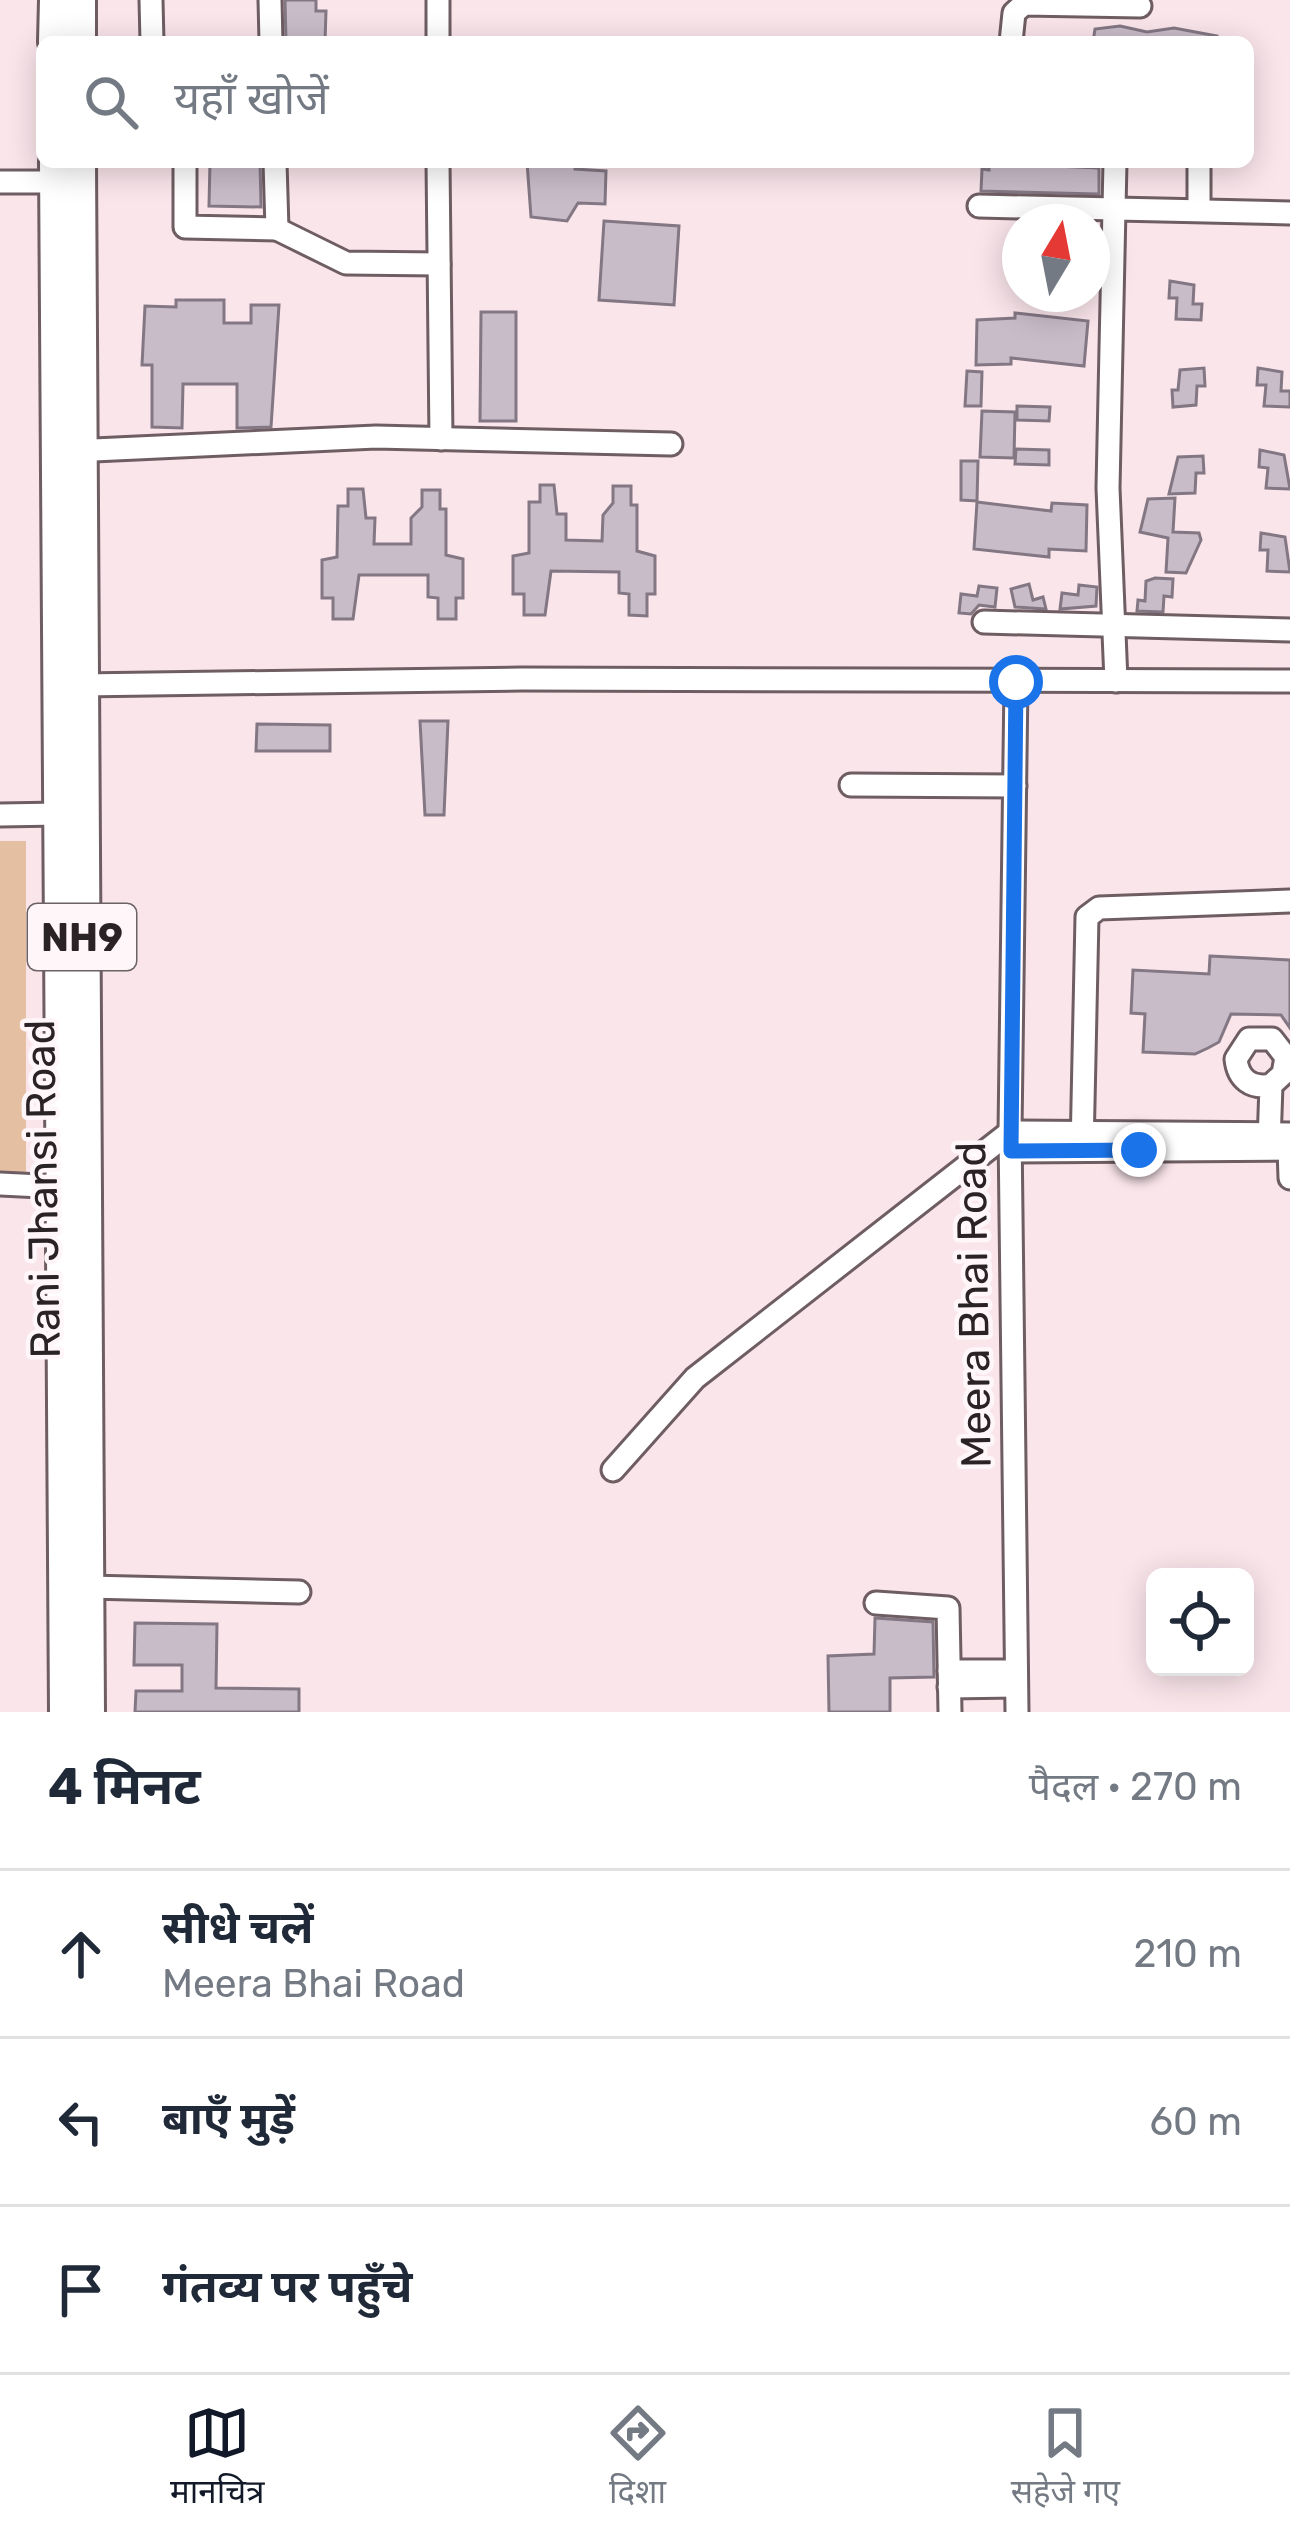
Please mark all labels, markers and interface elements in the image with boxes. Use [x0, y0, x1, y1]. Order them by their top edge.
search box [36, 36, 1254, 168]
icon: search [78, 69, 144, 135]
text: यहाँ खोजें [174, 72, 329, 125]
north arrow [1002, 204, 1110, 312]
route start [989, 655, 1043, 709]
road number: NH9 [28, 904, 136, 970]
street label: Rani Jhansi Road [15, 1019, 71, 1359]
route end [1112, 1123, 1166, 1177]
street label: Meera Bhai Road [946, 1141, 1002, 1469]
map controls [1146, 1568, 1254, 1676]
button: locate [1146, 1568, 1254, 1676]
text: 4 मिनट [48, 1756, 201, 1817]
text: पैदल · 270 m [1029, 1764, 1242, 1810]
text: सीधे चलें [162, 1901, 313, 1954]
icon: ahead [48, 1921, 114, 1987]
text: 210 m [1133, 1931, 1242, 1977]
text: Meera Bhai Road [162, 1961, 465, 2007]
icon: left [48, 2089, 114, 2155]
text: बाएँ मुड़ें [162, 2092, 295, 2145]
text: 60 m [1149, 2099, 1242, 2145]
icon: arrive [48, 2257, 114, 2323]
text: गंतव्य पर पहुँचे [162, 2260, 413, 2313]
tab: मानचित्र [170, 2400, 264, 2516]
tab: दिशा [605, 2400, 671, 2516]
tab: सहेजे गए [1011, 2400, 1120, 2516]

